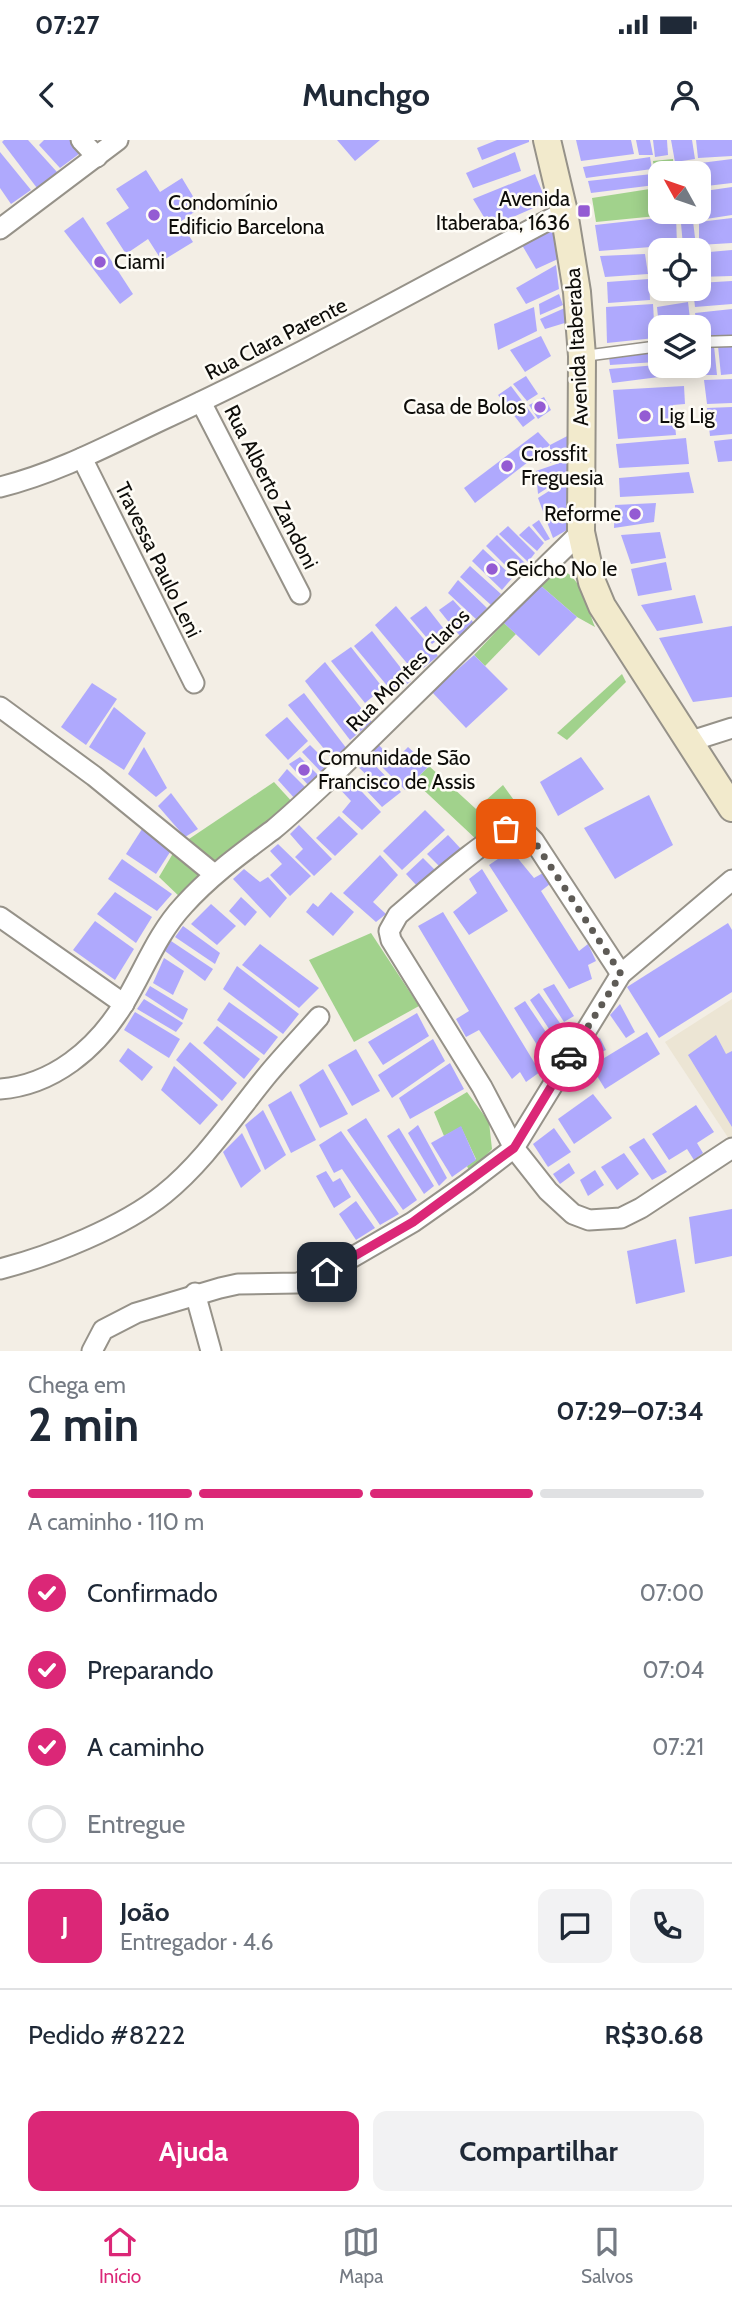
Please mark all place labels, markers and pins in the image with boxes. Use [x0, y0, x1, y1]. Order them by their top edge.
place label: Avenida Itaberaba, 1636 [436, 186, 570, 235]
place label: Condomínio Edificio Barcelona [168, 190, 324, 239]
marker: Avenida Itaberaba, 1636 [576, 203, 592, 219]
marker: Condomínio Edificio Barcelona [146, 207, 162, 223]
place label: Ciami [114, 249, 165, 274]
marker: Ciami [92, 254, 108, 270]
place label: Casa de Bolos [403, 394, 526, 419]
marker: Casa de Bolos [532, 399, 548, 415]
place label: Lig Lig [659, 403, 715, 428]
marker: Lig Lig [637, 408, 653, 424]
place label: Crossfit Freguesia [521, 441, 604, 490]
marker: Crossfit Freguesia [499, 458, 515, 474]
place label: Reforme [544, 501, 621, 526]
marker: Reforme [627, 506, 643, 522]
place label: Seicho No Ie [506, 556, 617, 581]
marker: Seicho No Ie [484, 561, 500, 577]
place label: Comunidade São Francisco de Assis [318, 745, 476, 794]
marker: Comunidade São Francisco de Assis [296, 762, 312, 778]
pin [476, 799, 536, 859]
pin [297, 1242, 357, 1302]

